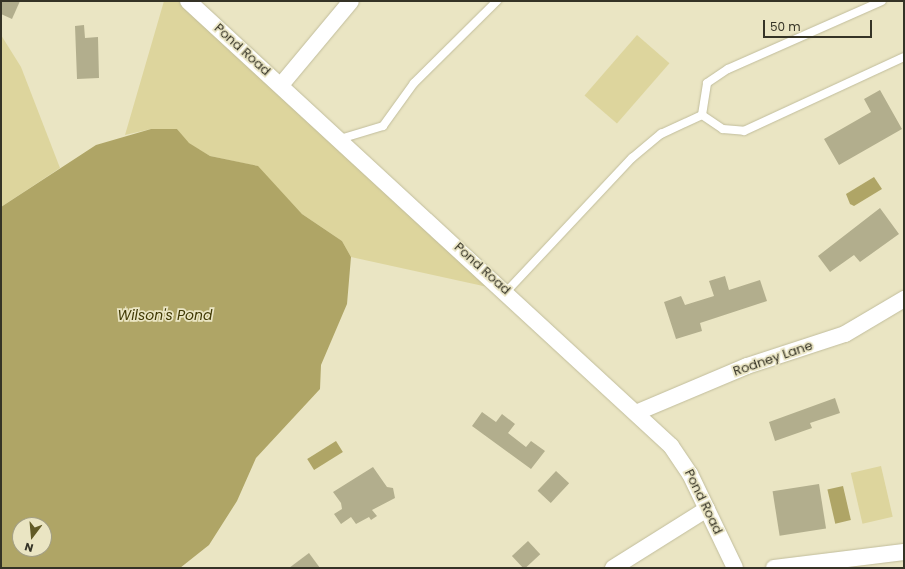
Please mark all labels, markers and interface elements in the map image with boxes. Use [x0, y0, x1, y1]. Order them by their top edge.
scale bar [765, 12, 874, 38]
text: 50 m [770, 18, 801, 35]
street label: Pond Road [211, 21, 273, 79]
street label: Pond Road [451, 240, 513, 298]
water label: Wilson's Pond [118, 307, 212, 323]
street label: Rodney Lane [731, 338, 815, 380]
street label: Pond Road [681, 467, 725, 537]
north arrow [12, 517, 52, 557]
text: N [23, 539, 35, 556]

